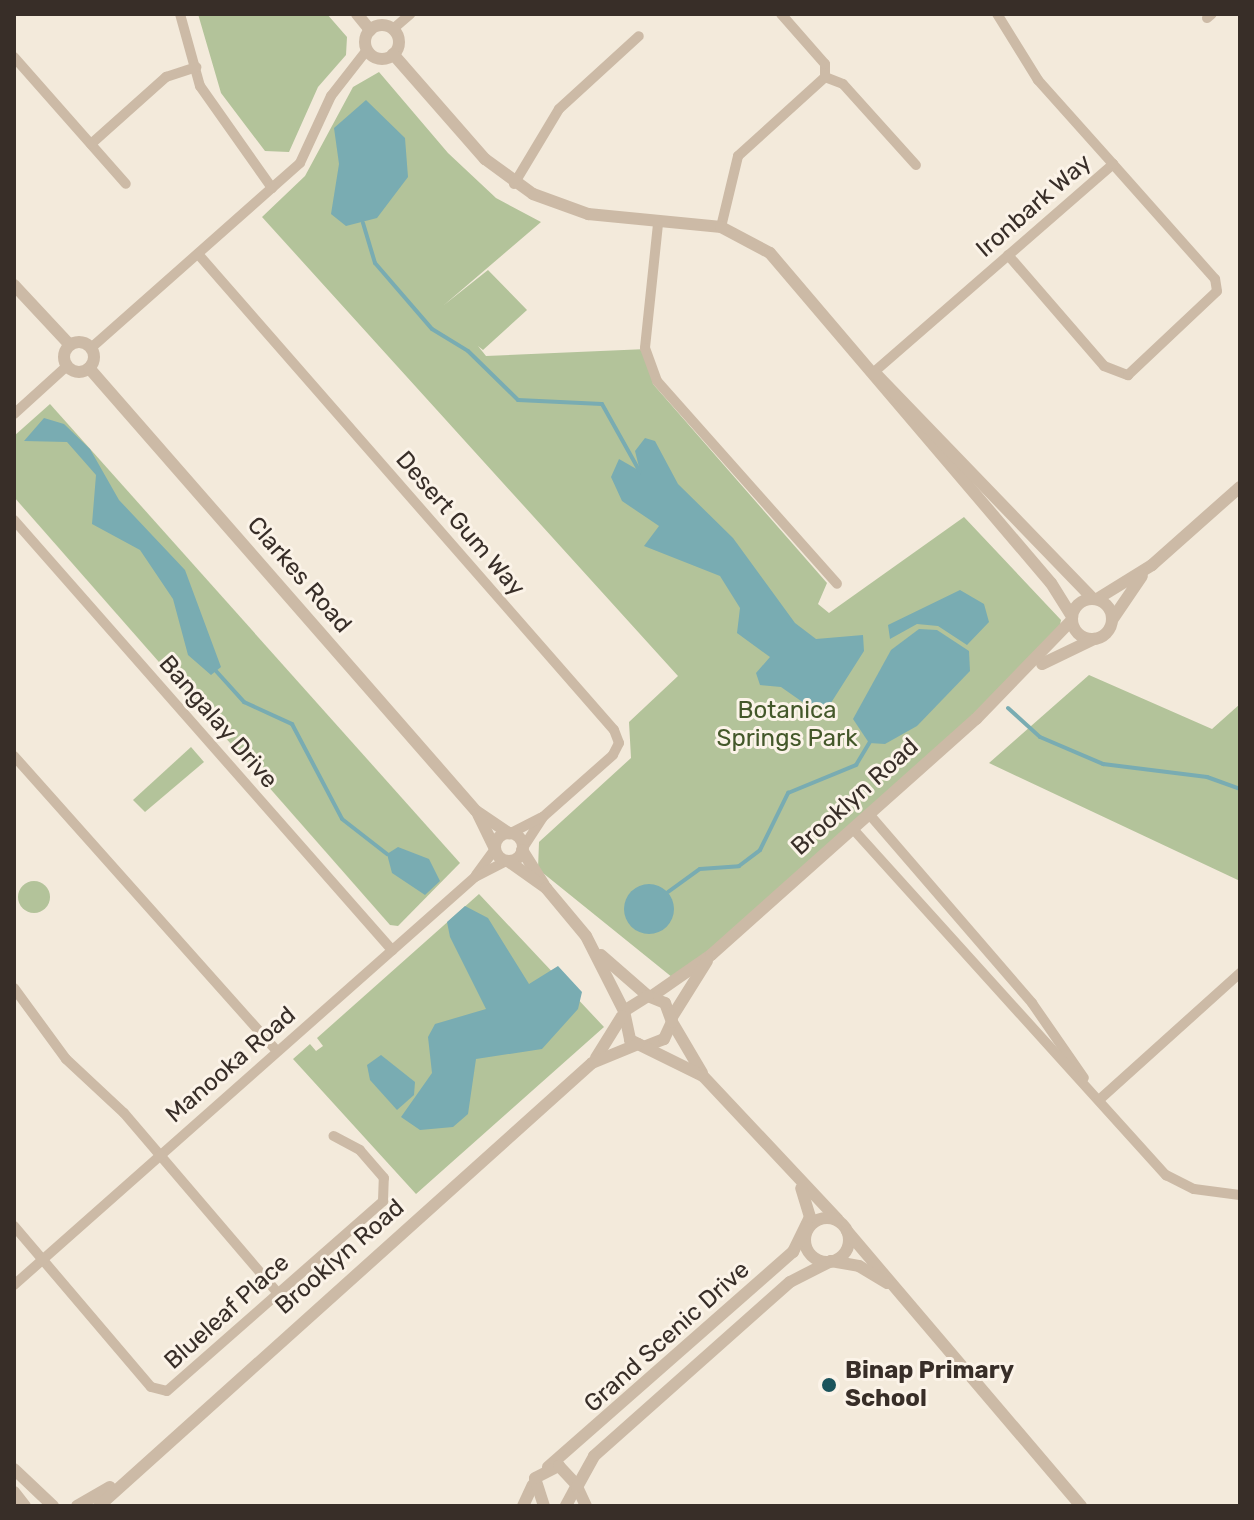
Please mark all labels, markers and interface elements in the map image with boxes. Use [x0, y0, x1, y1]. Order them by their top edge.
street label: Ironbark Way [970, 148, 1098, 264]
street label: Desert Gum Way [389, 446, 531, 602]
street label: Clarkes Road [241, 511, 357, 639]
street label: Bangalay Drive [152, 650, 284, 794]
park label: Botanica Springs Park [716, 697, 858, 753]
street label: Brooklyn Road [785, 732, 925, 862]
street label: Manooka Road [160, 1001, 302, 1129]
street label: Brooklyn Road [270, 1193, 410, 1321]
street label: Blueleaf Place [158, 1248, 296, 1376]
street label: Grand Scenic Drive [579, 1255, 755, 1419]
place label: Binap Primary School [845, 1357, 1014, 1413]
marker: Binap Primary School [820, 1376, 838, 1394]

